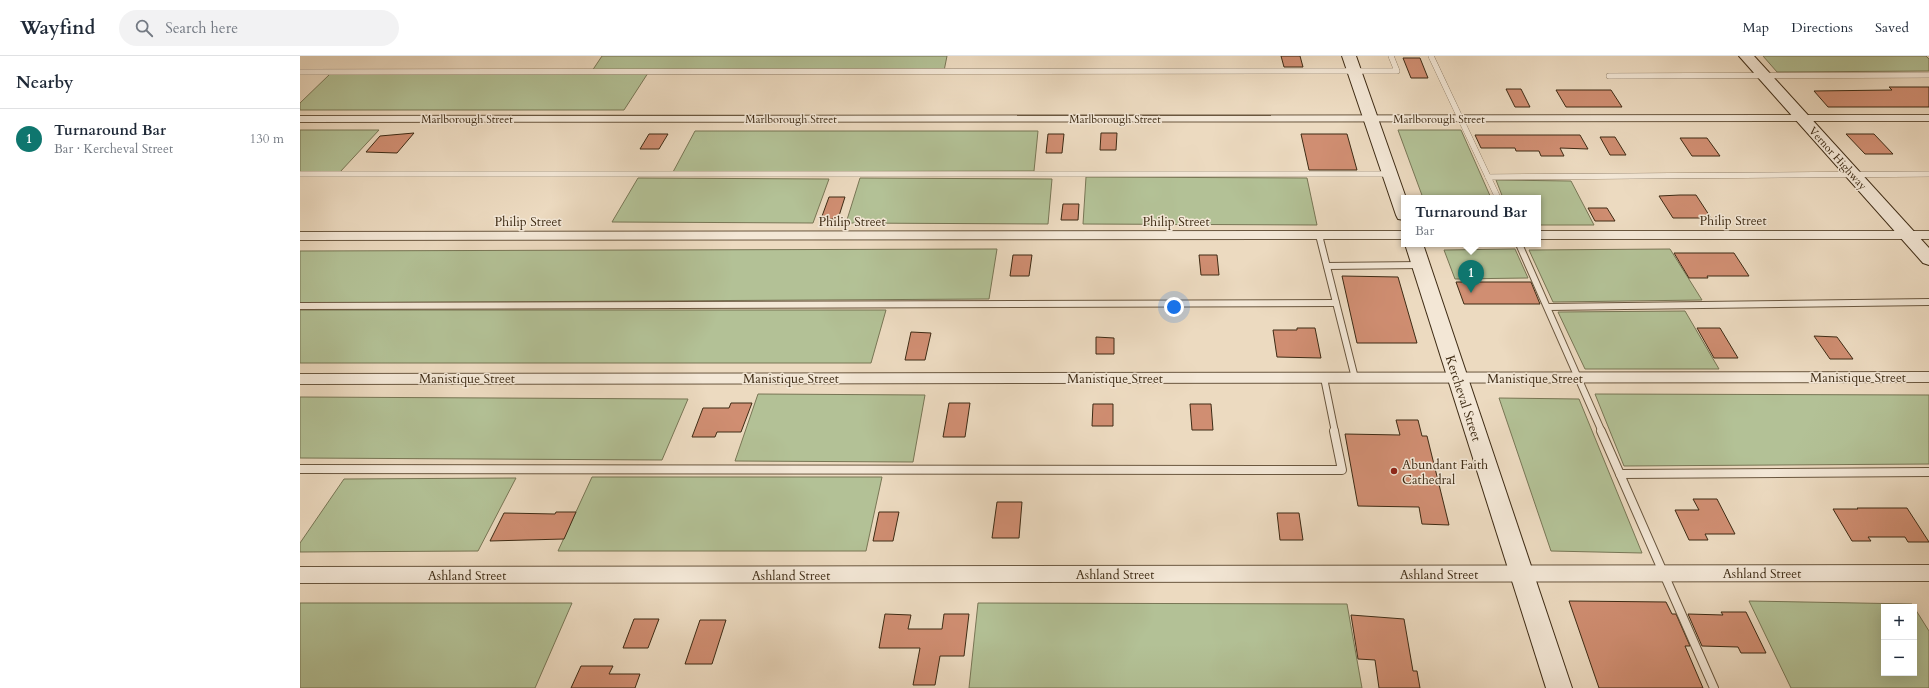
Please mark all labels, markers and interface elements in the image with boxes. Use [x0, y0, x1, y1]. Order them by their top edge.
search box [119, 10, 399, 46]
text: Wayfind [20, 15, 95, 41]
icon: search [133, 17, 155, 39]
text: Search here [165, 18, 238, 38]
text: Map [1743, 18, 1769, 37]
text: Directions [1791, 18, 1853, 37]
text: Saved [1875, 18, 1909, 37]
text: Nearby [16, 71, 73, 94]
street label: Marlborough Street [421, 112, 513, 127]
street label: Marlborough Street [745, 112, 837, 127]
street label: Marlborough Street [1069, 112, 1161, 127]
street label: Marlborough Street [1393, 112, 1485, 127]
text: Turnaround Bar [54, 120, 166, 140]
street label: Vernor Highway [1805, 124, 1870, 193]
text: 1 [26, 130, 32, 148]
text: 130 m [250, 130, 284, 148]
text: Bar · Kercheval Street [54, 140, 173, 158]
popup [1401, 195, 1541, 247]
text: Turnaround Bar [1415, 202, 1527, 222]
street label: Philip Street [1699, 212, 1767, 230]
street label: Philip Street [494, 213, 562, 231]
street label: Philip Street [818, 213, 886, 231]
street label: Philip Street [1142, 213, 1210, 231]
text: Bar [1415, 222, 1434, 240]
pin: 1 [1458, 260, 1484, 293]
your location [1164, 297, 1184, 317]
street label: Kercheval Street [1441, 353, 1485, 444]
street label: Manistique Street [1810, 369, 1906, 387]
street label: Manistique Street [419, 370, 515, 388]
street label: Manistique Street [743, 370, 839, 388]
street label: Manistique Street [1067, 370, 1163, 388]
street label: Manistique Street [1487, 370, 1583, 388]
place label: Abundant Faith Cathedral [1402, 456, 1488, 489]
marker: Abundant Faith Cathedral [1389, 466, 1399, 476]
street label: Ashland Street [1723, 565, 1801, 583]
street label: Ashland Street [1076, 566, 1154, 584]
street label: Ashland Street [1400, 566, 1478, 584]
street label: Ashland Street [428, 567, 506, 585]
street label: Ashland Street [752, 567, 830, 585]
map controls [1881, 604, 1917, 676]
button: + [1881, 604, 1917, 640]
button: − [1881, 640, 1917, 676]

